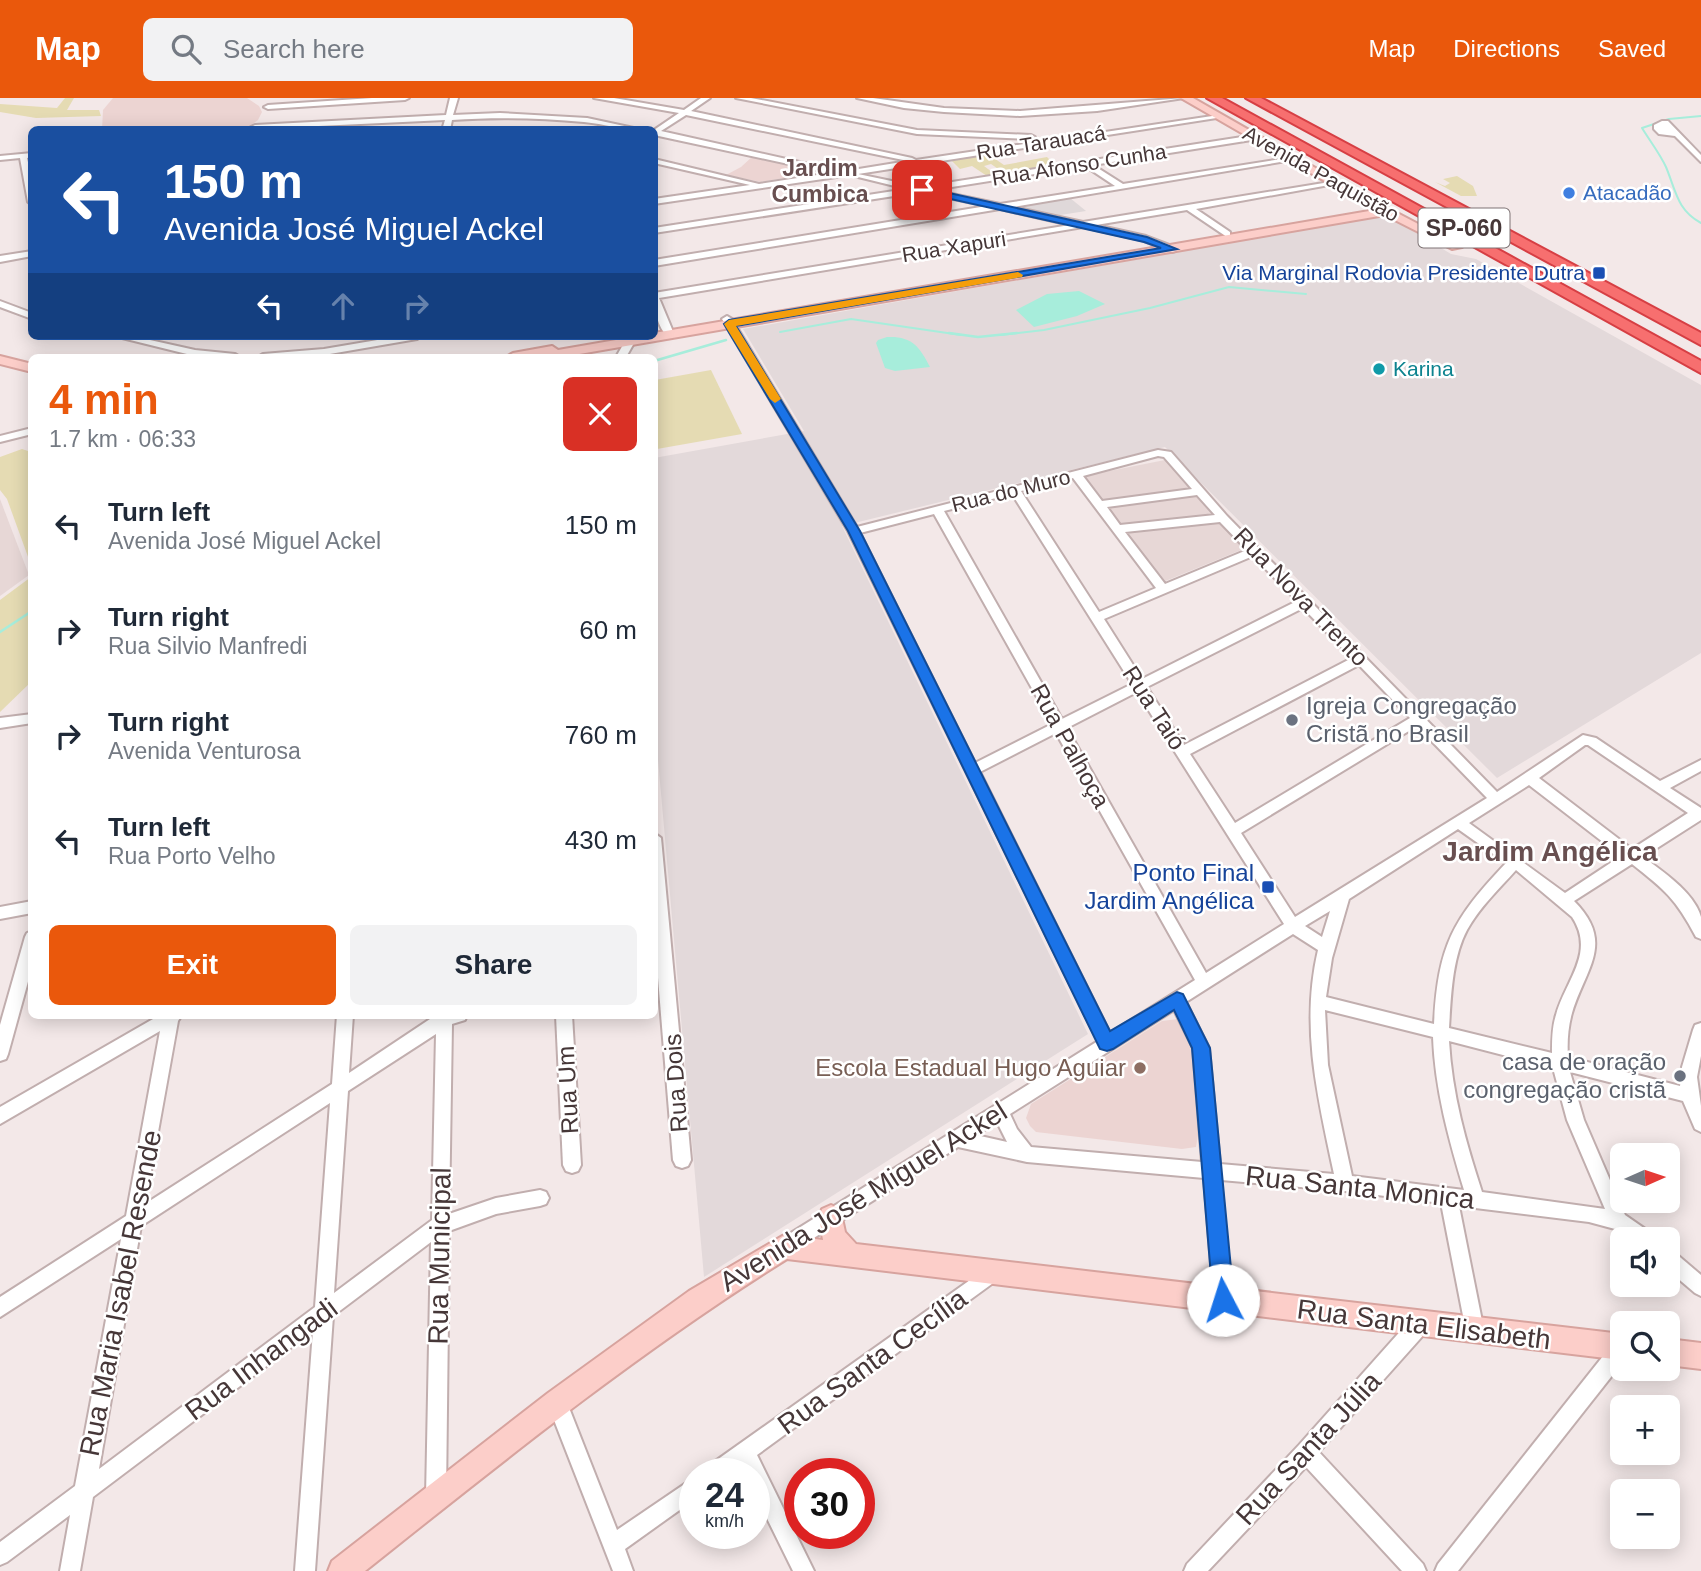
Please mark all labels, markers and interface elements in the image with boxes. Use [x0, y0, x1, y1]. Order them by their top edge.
search box [143, 18, 633, 81]
text: Map [35, 30, 101, 67]
icon: search [167, 30, 205, 68]
text: Search here [223, 34, 365, 64]
text: Map [1369, 35, 1415, 62]
text: Directions [1453, 35, 1560, 62]
text: Saved [1598, 35, 1666, 62]
street label: Rua Tarauacá [975, 121, 1107, 164]
street label: Avenida Paquistão [1239, 121, 1403, 226]
street label: Rua Afonso Cunha [990, 139, 1168, 190]
icon: left [49, 154, 140, 245]
text: 150 m [164, 154, 303, 208]
district label: Jardim Cumbica [771, 155, 869, 207]
pin [892, 160, 952, 220]
icon: arrive [903, 171, 941, 209]
place label: Atacadão [1583, 181, 1672, 204]
marker: Atacadão [1561, 185, 1577, 201]
road number: SP-060 [1418, 209, 1510, 248]
text: Avenida José Miguel Ackel [164, 211, 544, 247]
street label: Rua Xapuri [900, 227, 1008, 266]
place label: Via Marginal Rodovia Presidente Dutra [1222, 261, 1585, 284]
marker: Via Marginal Rodovia Presidente Dutra [1591, 265, 1607, 281]
icon: left [251, 287, 289, 325]
icon: ahead [324, 287, 362, 325]
icon: right [397, 287, 435, 325]
place label: Karina [1393, 357, 1454, 380]
marker: Karina [1371, 361, 1387, 377]
text: 4 min [49, 376, 159, 423]
button: close [563, 377, 637, 451]
text: 1.7 km · 06:33 [49, 426, 196, 452]
street label: Rua do Muro [949, 465, 1073, 516]
text: Turn left [108, 497, 210, 527]
icon: left [49, 507, 87, 545]
text: 150 m [565, 510, 637, 540]
street label: Rua Nova Trento [1229, 522, 1374, 671]
text: Avenida José Miguel Ackel [108, 528, 381, 554]
text: Turn right [108, 602, 229, 632]
icon: right [49, 612, 87, 650]
text: 60 m [579, 615, 637, 645]
text: Rua Silvio Manfredi [108, 633, 307, 659]
street label: Rua Taió [1117, 661, 1191, 755]
street label: Rua Palhoça [1025, 679, 1116, 813]
place label: Igreja Congregação Cristã no Brasil [1306, 692, 1517, 747]
text: Turn right [108, 707, 229, 737]
marker: Igreja Congregação Cristã no Brasil [1284, 712, 1300, 728]
icon: right [49, 717, 87, 755]
text: 760 m [565, 720, 637, 750]
text: Avenida Venturosa [108, 738, 301, 764]
text: Turn left [108, 812, 210, 842]
icon: left [49, 822, 87, 860]
text: 430 m [565, 825, 637, 855]
district label: Jardim Angélica [1442, 836, 1658, 867]
text: Rua Porto Velho [108, 843, 276, 869]
place label: Ponto Final Jardim Angélica [1085, 859, 1255, 914]
marker: Ponto Final Jardim Angélica [1260, 879, 1276, 895]
button: Exit [49, 925, 336, 1005]
button: Share [350, 925, 637, 1005]
street label: Rua Dois [659, 1033, 692, 1133]
street label: Rua Um [552, 1045, 583, 1135]
place label: casa de oração congregação cristã [1463, 1048, 1667, 1103]
place label: Escola Estadual Hugo Aguiar [815, 1054, 1126, 1081]
marker: Escola Estadual Hugo Aguiar [1132, 1060, 1148, 1076]
marker: casa de oração congregação cristã [1672, 1068, 1688, 1084]
street label: Avenida José Miguel Ackel [714, 1095, 1012, 1298]
street label: Rua Maria Isabel Resende [74, 1127, 167, 1459]
north arrow [1610, 1143, 1680, 1213]
map controls [1610, 1143, 1680, 1549]
street label: Rua Santa Monica [1244, 1160, 1477, 1215]
street label: Rua Municipal [422, 1167, 457, 1345]
button: sound [1610, 1227, 1680, 1297]
position arrow [1186, 1263, 1260, 1337]
street label: Rua Santa Cecília [772, 1282, 973, 1440]
street label: Rua Inhangadi [179, 1292, 343, 1427]
street label: Rua Santa Elisabeth [1295, 1294, 1553, 1355]
button: search [1610, 1311, 1680, 1381]
street label: Rua Santa Júlia [1230, 1365, 1387, 1531]
button: + [1610, 1395, 1680, 1465]
speed limit sign: 30 [784, 1458, 875, 1549]
text: 24 [705, 1475, 744, 1514]
button: − [1610, 1479, 1680, 1549]
text: km/h [705, 1511, 744, 1531]

